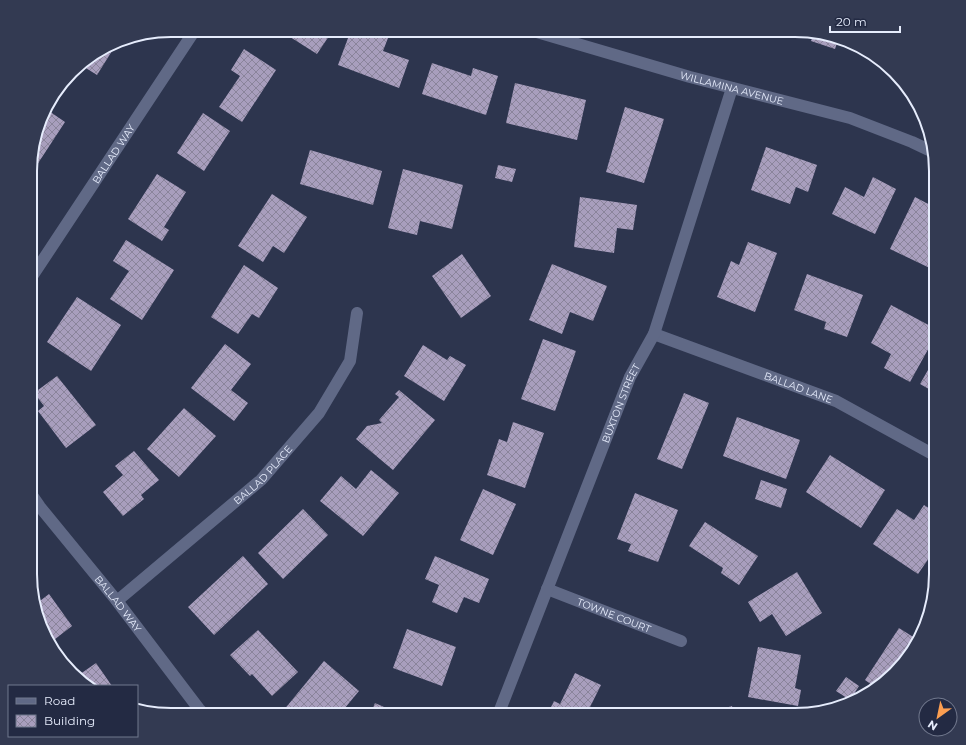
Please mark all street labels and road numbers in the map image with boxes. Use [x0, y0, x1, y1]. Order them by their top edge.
street label: WILLAMINA AVENUE [679, 68, 785, 107]
street label: BALLAD WAY [89, 121, 138, 186]
street label: BUXTON STREET [598, 361, 643, 445]
street label: BALLAD LANE [762, 369, 835, 406]
street label: BALLAD PLACE [231, 442, 295, 507]
street label: BALLAD WAY [92, 573, 145, 635]
street label: TOWNE COURT [575, 595, 653, 635]

